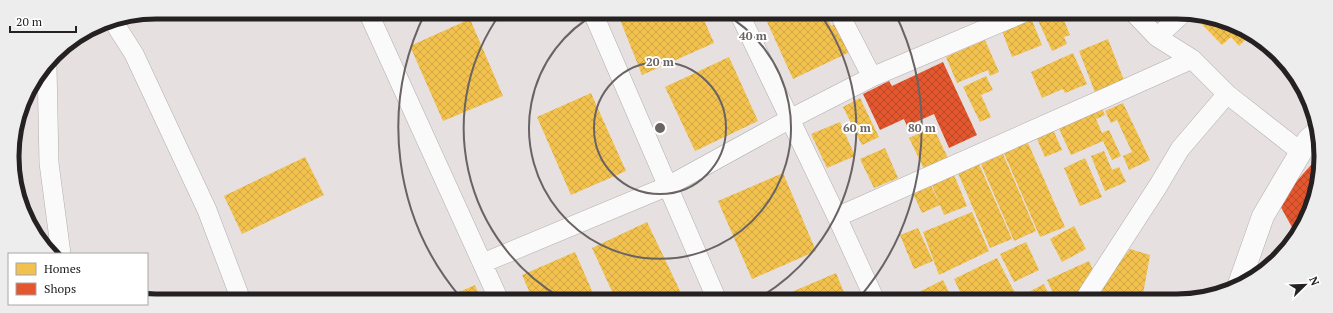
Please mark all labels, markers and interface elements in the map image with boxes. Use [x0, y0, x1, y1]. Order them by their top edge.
scale bar [10, 8, 76, 34]
text: 20 m [16, 14, 43, 29]
text: 40 m [739, 28, 767, 43]
text: 20 m [646, 54, 674, 69]
text: 60 m [843, 120, 871, 135]
text: 80 m [908, 120, 936, 135]
centre of rings [653, 121, 667, 135]
legend [8, 253, 148, 305]
text: Homes [44, 261, 81, 276]
north arrow [1285, 265, 1325, 305]
text: N [1306, 275, 1323, 288]
text: Shops [44, 281, 76, 296]

